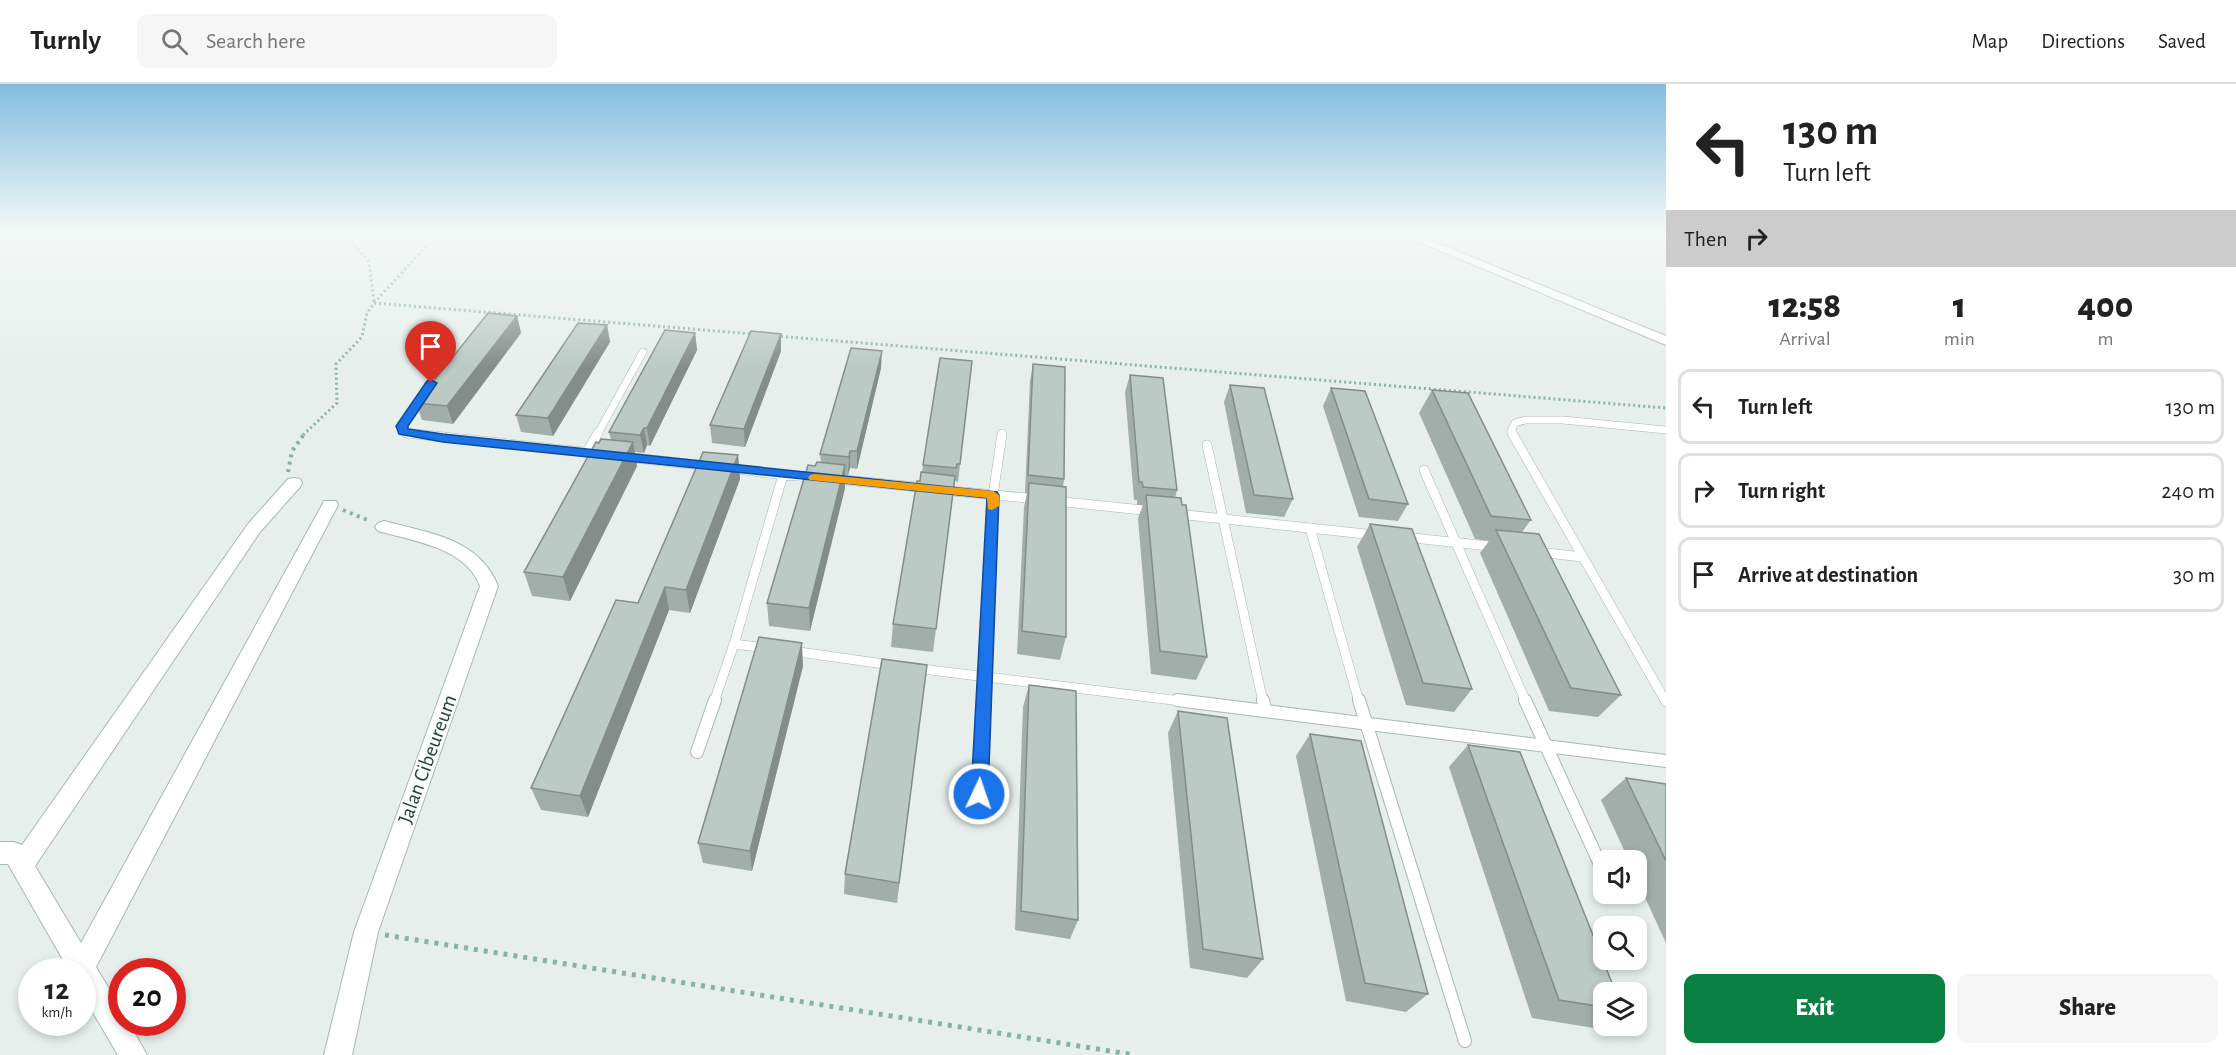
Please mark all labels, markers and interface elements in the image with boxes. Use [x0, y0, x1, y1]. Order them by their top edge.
search box [137, 14, 557, 68]
icon: search [158, 25, 191, 58]
text: Turnly [30, 27, 101, 55]
text: Search here [206, 30, 306, 52]
text: Map [1972, 31, 2008, 52]
text: Directions [2041, 31, 2125, 52]
text: Saved [2158, 31, 2206, 52]
icon: left [1684, 108, 1762, 186]
text: 130 m [1783, 110, 1878, 152]
text: Turn left [1783, 159, 1871, 186]
icon: right [1740, 222, 1773, 255]
text: Then [1684, 228, 1728, 250]
text: 12:58 [1769, 288, 1841, 324]
text: 1 [1953, 288, 1966, 324]
text: 400 [2078, 288, 2133, 324]
pin [405, 321, 456, 383]
text: Arrival [1779, 329, 1831, 349]
text: min [1944, 329, 1975, 349]
text: m [2097, 329, 2113, 349]
icon: arrive [414, 330, 447, 363]
icon: left [1687, 390, 1720, 423]
text: Turn left [1738, 396, 1812, 418]
text: 130 m [2166, 396, 2215, 418]
icon: right [1687, 474, 1720, 507]
text: Turn right [1738, 480, 1825, 502]
text: 240 m [2162, 480, 2215, 502]
icon: arrive [1687, 558, 1720, 591]
text: Arrive at destination [1738, 564, 1918, 586]
text: 30 m [2173, 564, 2215, 586]
street label: Jalan Cibeureum [394, 692, 461, 826]
position arrow [947, 762, 1011, 826]
map controls [1593, 850, 1647, 1036]
button: sound [1593, 850, 1647, 904]
button: search [1593, 916, 1647, 970]
speed limit sign: 20 [108, 958, 186, 1036]
button: Exit [1684, 974, 1945, 1043]
button: Share [1957, 974, 2218, 1043]
text: 12 [45, 975, 69, 1005]
button: layers [1593, 982, 1647, 1036]
text: km/h [42, 1005, 72, 1020]

